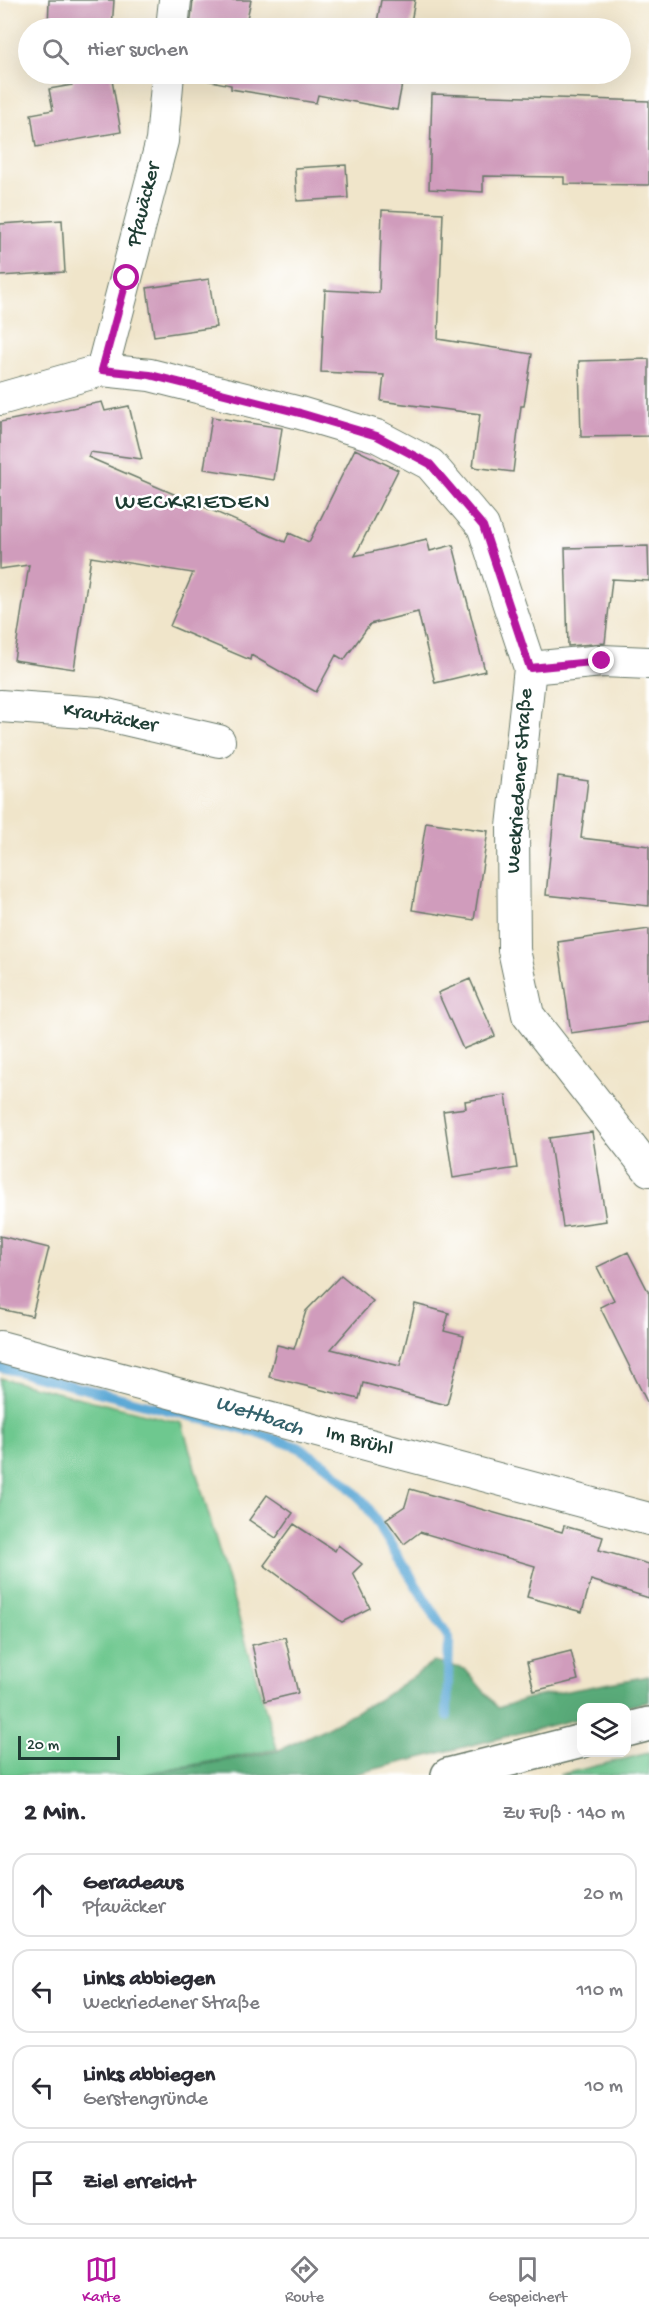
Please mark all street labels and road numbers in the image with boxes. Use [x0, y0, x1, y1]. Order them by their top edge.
street label: Pfauäcker [122, 159, 168, 251]
street label: Weckriedener Straße [502, 686, 540, 874]
street label: Krautäcker [61, 698, 161, 740]
street label: Im Brühl [323, 1421, 395, 1463]

